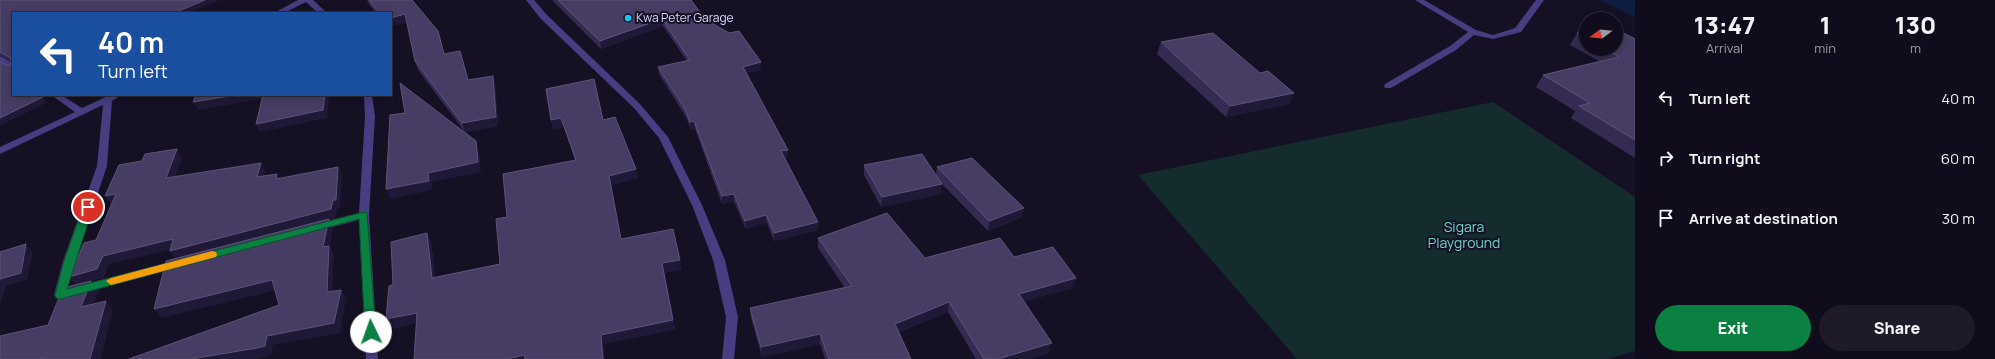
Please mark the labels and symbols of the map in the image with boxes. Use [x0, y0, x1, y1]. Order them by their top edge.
place label: Kwa Peter Garage [636, 9, 734, 26]
north arrow [1579, 12, 1623, 56]
marker: Kwa Peter Garage [623, 13, 633, 23]
pin [71, 190, 105, 224]
park label: Sigara Playground [1428, 217, 1500, 252]
position arrow [350, 311, 392, 353]

